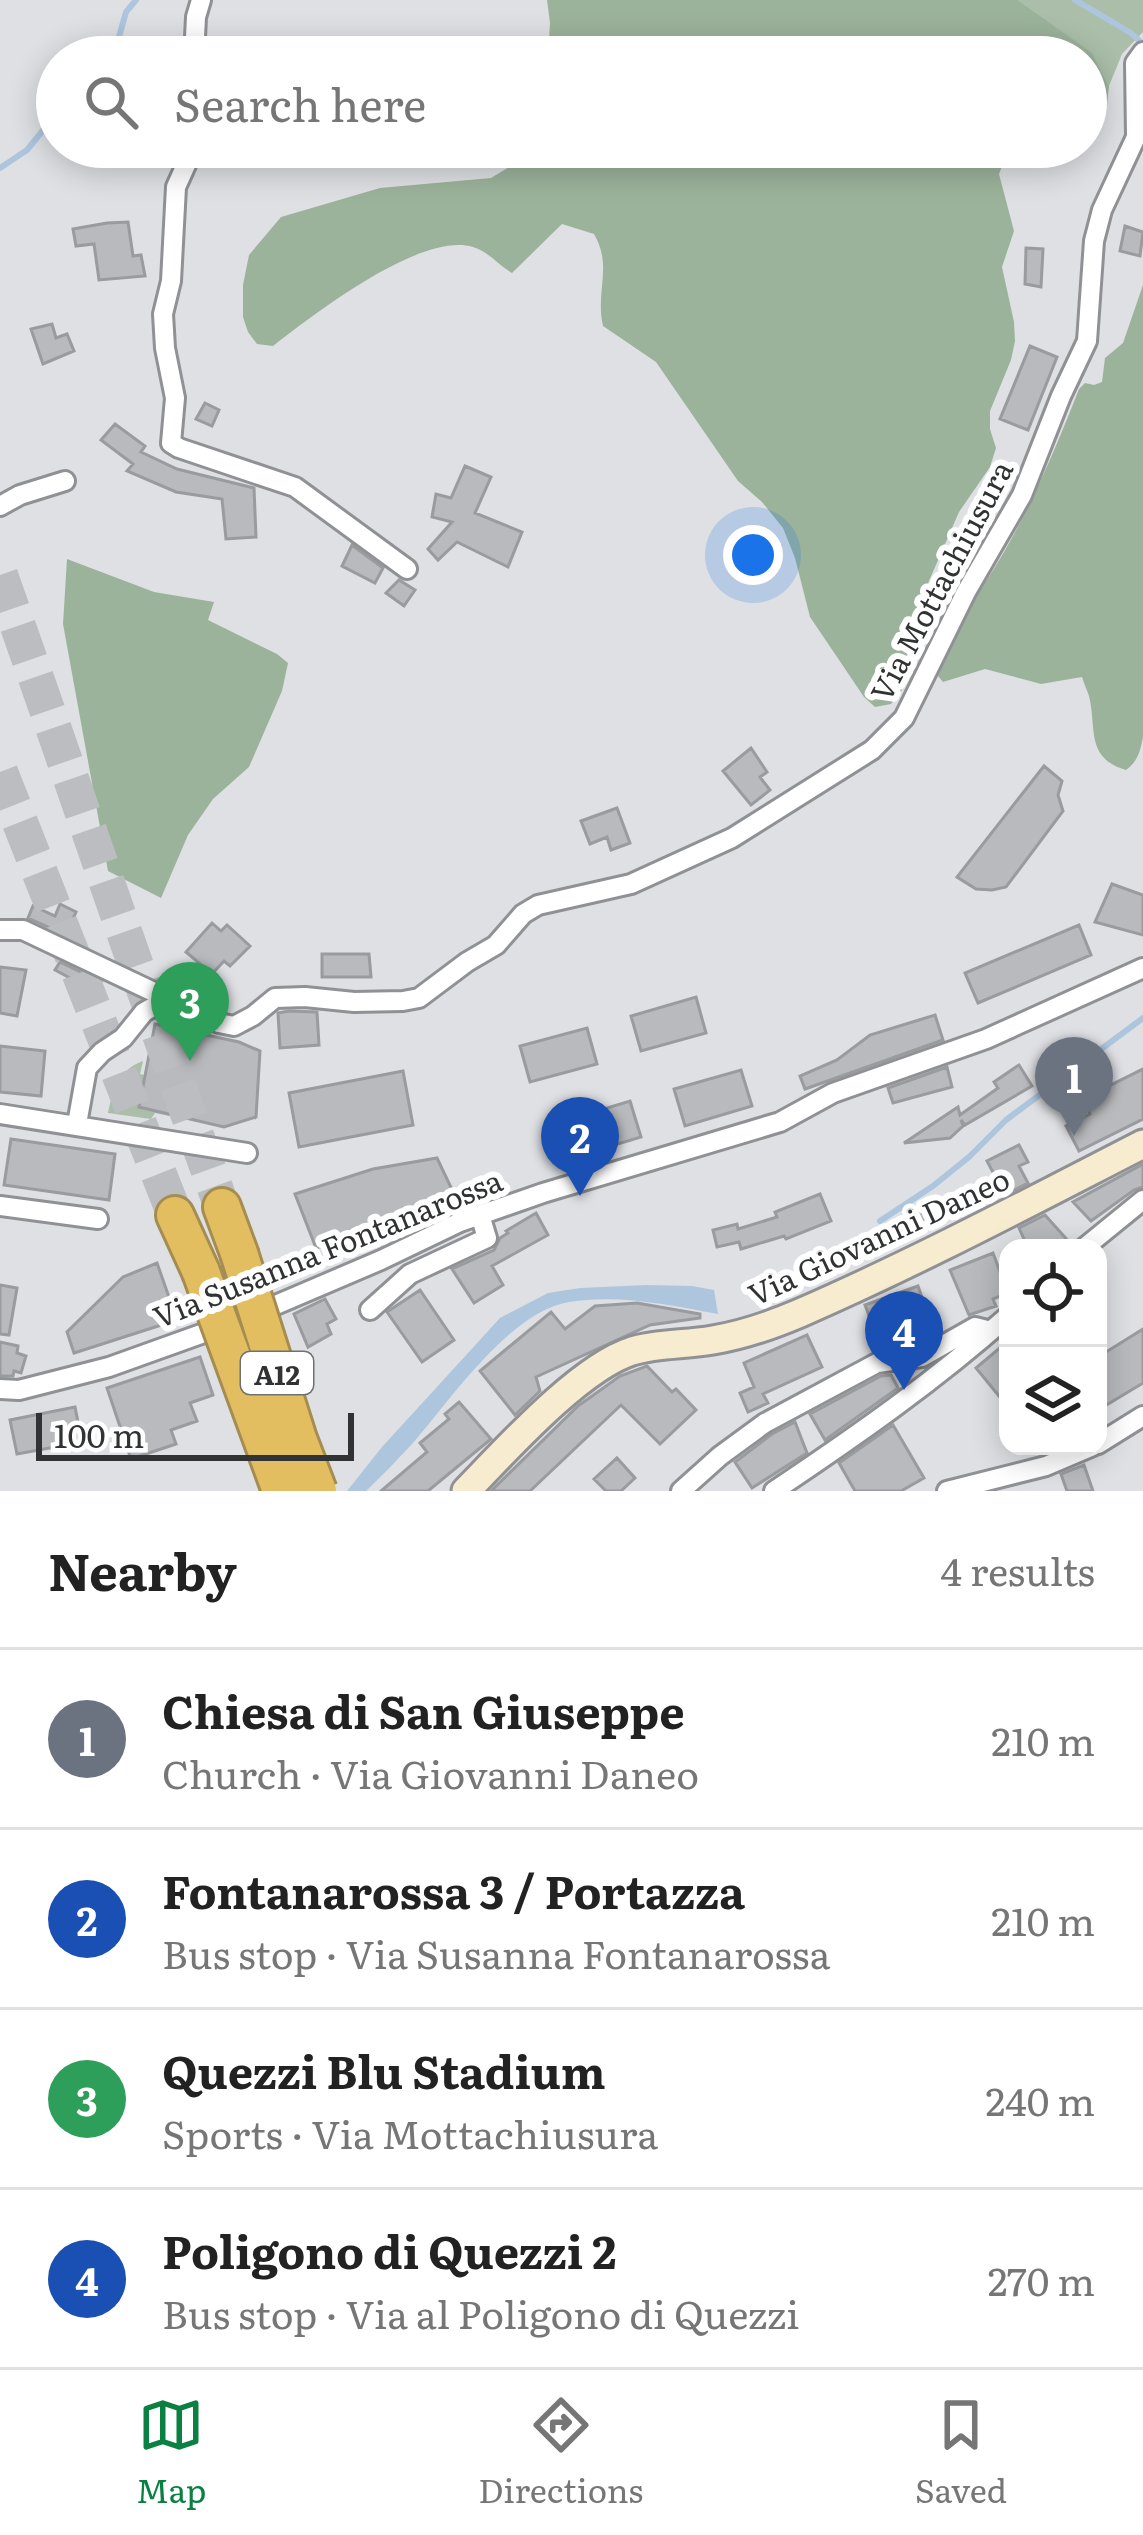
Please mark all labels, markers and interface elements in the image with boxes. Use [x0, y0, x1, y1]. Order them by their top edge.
search box [36, 36, 1107, 168]
icon: search [78, 69, 144, 135]
text: Search here [174, 69, 426, 136]
street label: Via Mottachiusura [858, 451, 1022, 708]
your location [723, 525, 783, 585]
pin: 3 [151, 962, 229, 1061]
pin: 1 [1035, 1037, 1113, 1136]
pin: 2 [541, 1097, 619, 1196]
street label: Via Giovanni Daneo [740, 1155, 1016, 1315]
street label: Via Susanna Fontanarossa [146, 1156, 509, 1337]
map controls [999, 1239, 1107, 1455]
button: locate [999, 1239, 1107, 1347]
pin: 4 [865, 1291, 943, 1390]
button: layers [999, 1347, 1107, 1455]
road number: A12 [241, 1352, 313, 1394]
scale bar [36, 1407, 354, 1460]
text: 100 m [54, 1409, 144, 1458]
text: Nearby [48, 1531, 237, 1607]
text: 4 results [941, 1540, 1095, 1598]
text: Chiesa di San Giuseppe [162, 1676, 685, 1743]
text: 1 [79, 1710, 95, 1768]
text: 210 m [991, 1710, 1095, 1768]
text: Church · Via Giovanni Daneo [162, 1743, 699, 1801]
text: Fontanarossa 3 / Portazza [162, 1856, 745, 1923]
text: 2 [77, 1890, 97, 1948]
text: 210 m [991, 1890, 1095, 1948]
text: Bus stop · Via Susanna Fontanarossa [162, 1923, 830, 1981]
text: Quezzi Blu Stadium [162, 2036, 606, 2103]
text: 3 [76, 2070, 98, 2128]
text: 240 m [986, 2070, 1095, 2128]
text: Sports · Via Mottachiusura [162, 2103, 658, 2161]
text: Poligono di Quezzi 2 [162, 2216, 616, 2283]
text: 4 [75, 2250, 99, 2308]
text: 270 m [988, 2250, 1095, 2308]
text: Bus stop · Via al Poligono di Quezzi [162, 2283, 799, 2341]
tab: Map [136, 2392, 206, 2513]
tab: Directions [478, 2392, 643, 2513]
tab: Saved [915, 2392, 1007, 2513]

